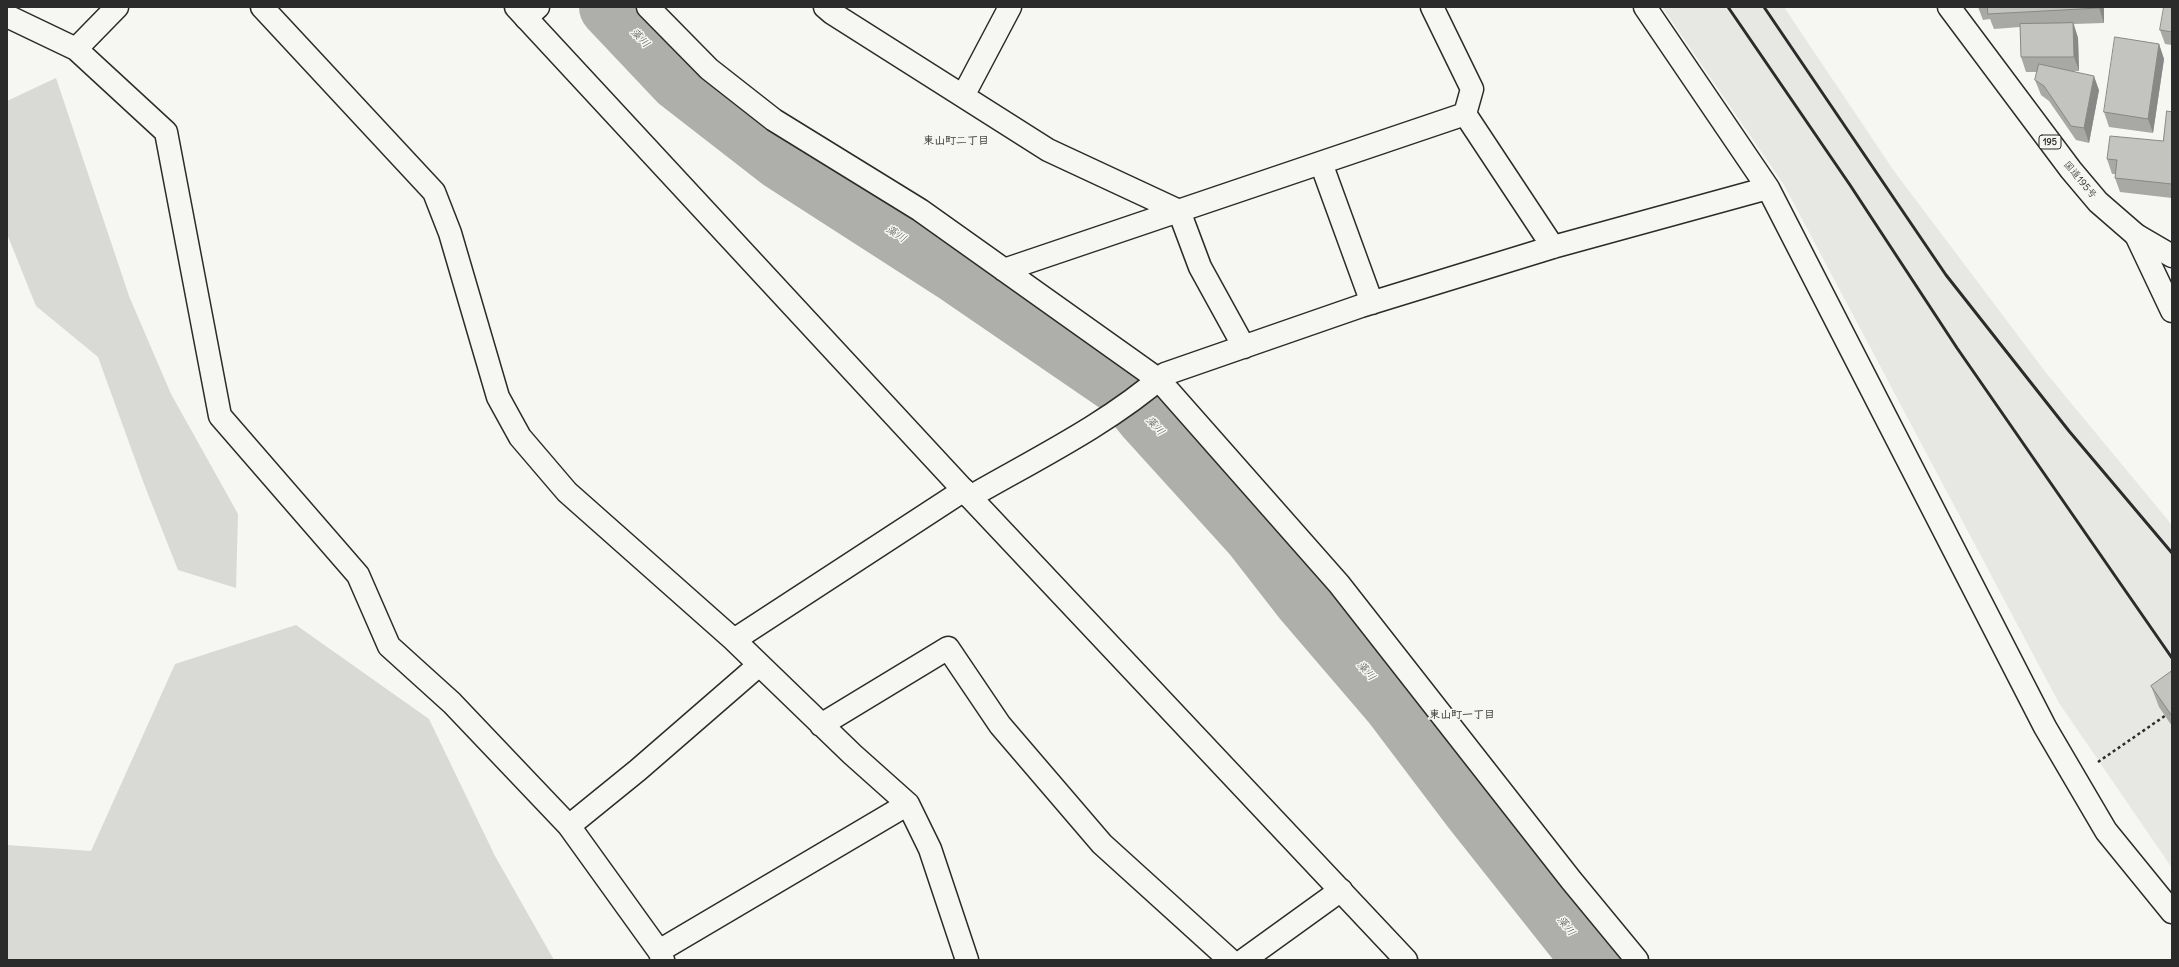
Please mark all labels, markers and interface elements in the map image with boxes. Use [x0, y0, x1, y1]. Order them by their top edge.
water label: 藻川 [628, 26, 652, 50]
district label: 東山町二丁目 [923, 134, 989, 148]
road number: 195 [2039, 135, 2061, 149]
street label: 国道195号 [2061, 159, 2099, 201]
water label: 藻川 [883, 222, 909, 246]
water label: 藻川 [1143, 413, 1167, 439]
water label: 藻川 [1354, 658, 1378, 684]
district label: 東山町一丁目 [1429, 708, 1495, 722]
water label: 藻川 [1554, 913, 1578, 939]

